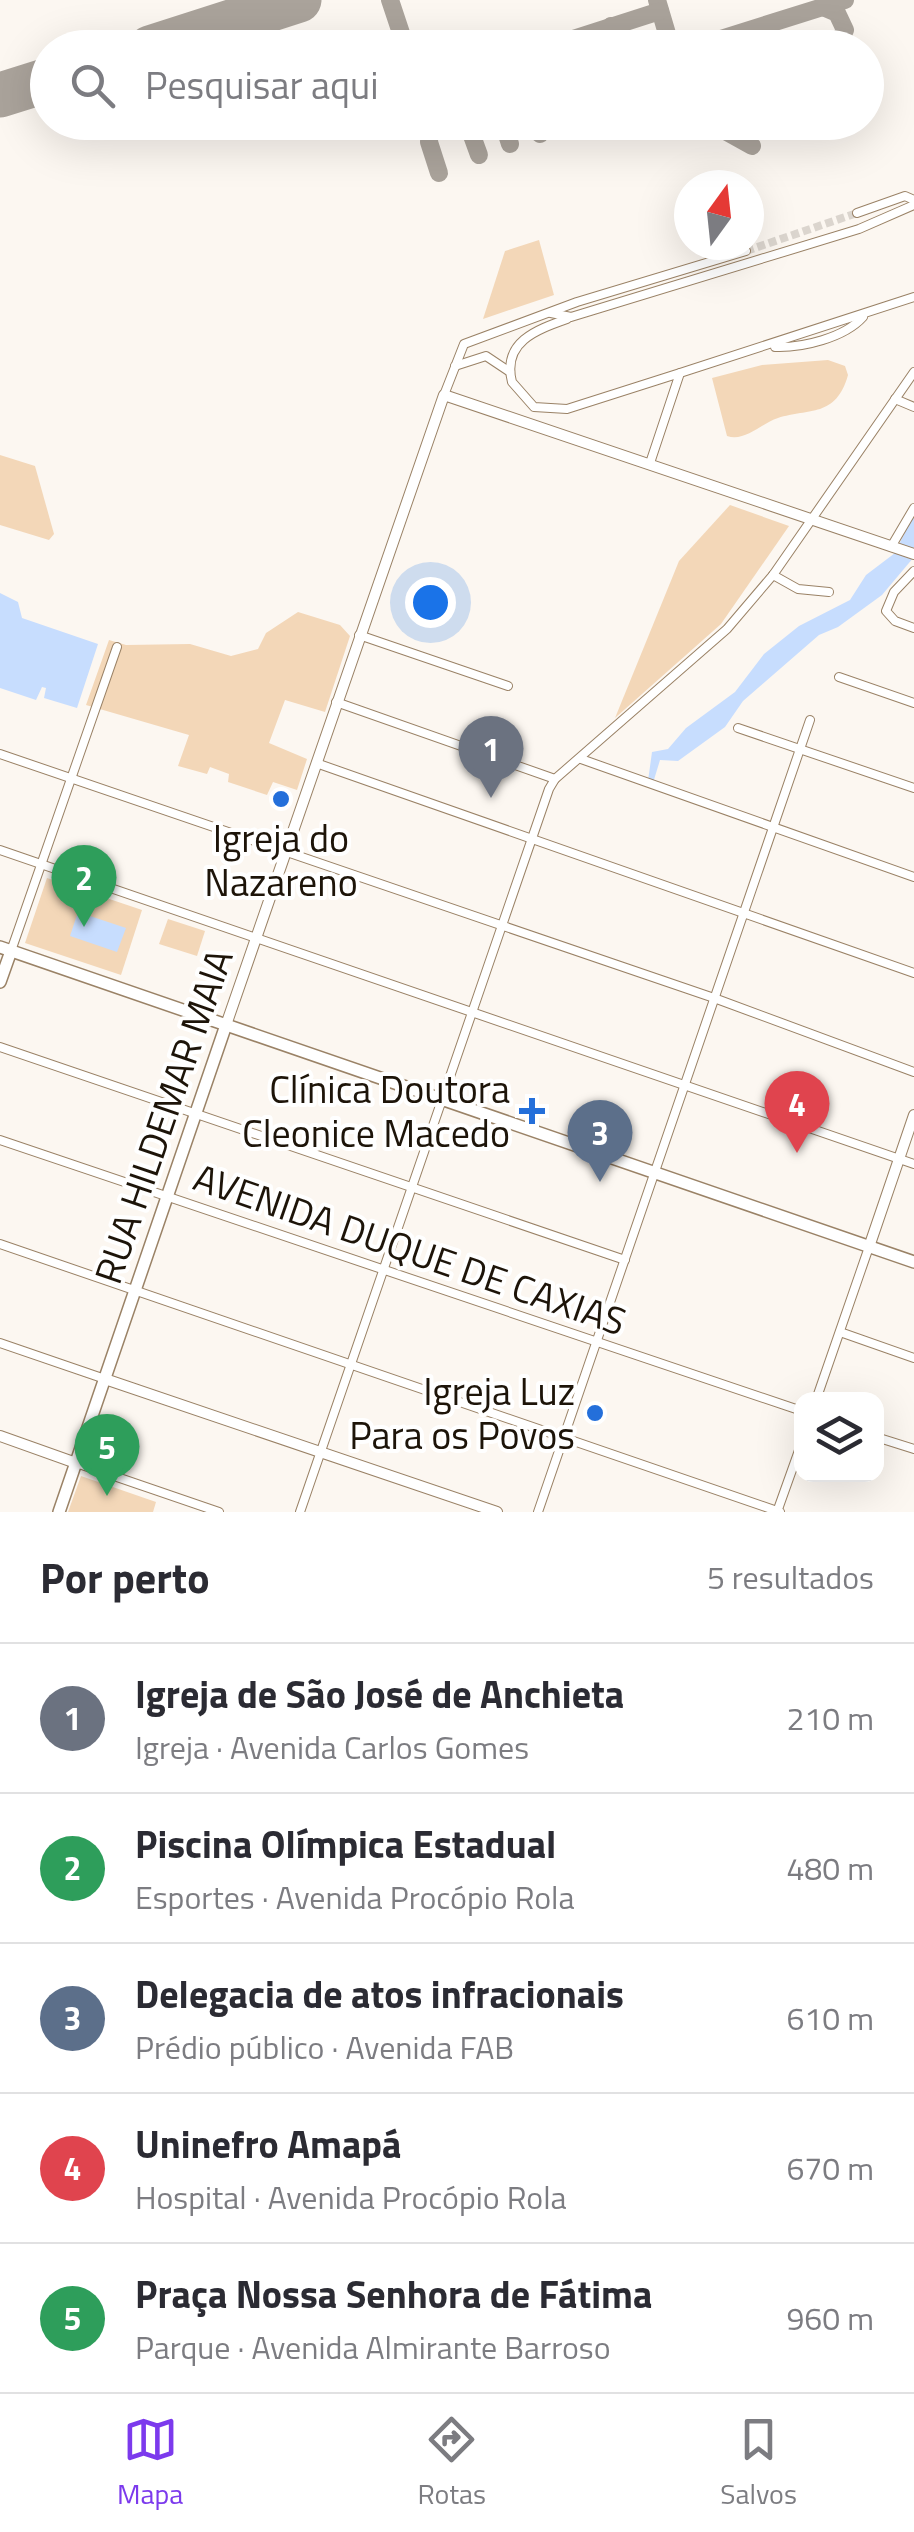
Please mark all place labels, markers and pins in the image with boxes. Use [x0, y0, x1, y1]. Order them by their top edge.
pin: 1 [458, 716, 524, 798]
marker: Igreja do Nazareno [270, 788, 292, 810]
place label: Igreja do Nazareno [204, 809, 358, 911]
pin: 2 [52, 844, 116, 927]
place label: Clínica Doutora Cleonice Macedo [242, 1060, 510, 1162]
pin: 4 [764, 1070, 830, 1153]
marker: Clínica Doutora Cleonice Macedo [519, 1098, 545, 1124]
pin: 3 [568, 1100, 632, 1182]
place label: Igreja Luz Para os Povos [349, 1362, 575, 1464]
marker: Igreja Luz Para os Povos [584, 1402, 606, 1424]
pin: 5 [74, 1414, 140, 1496]

